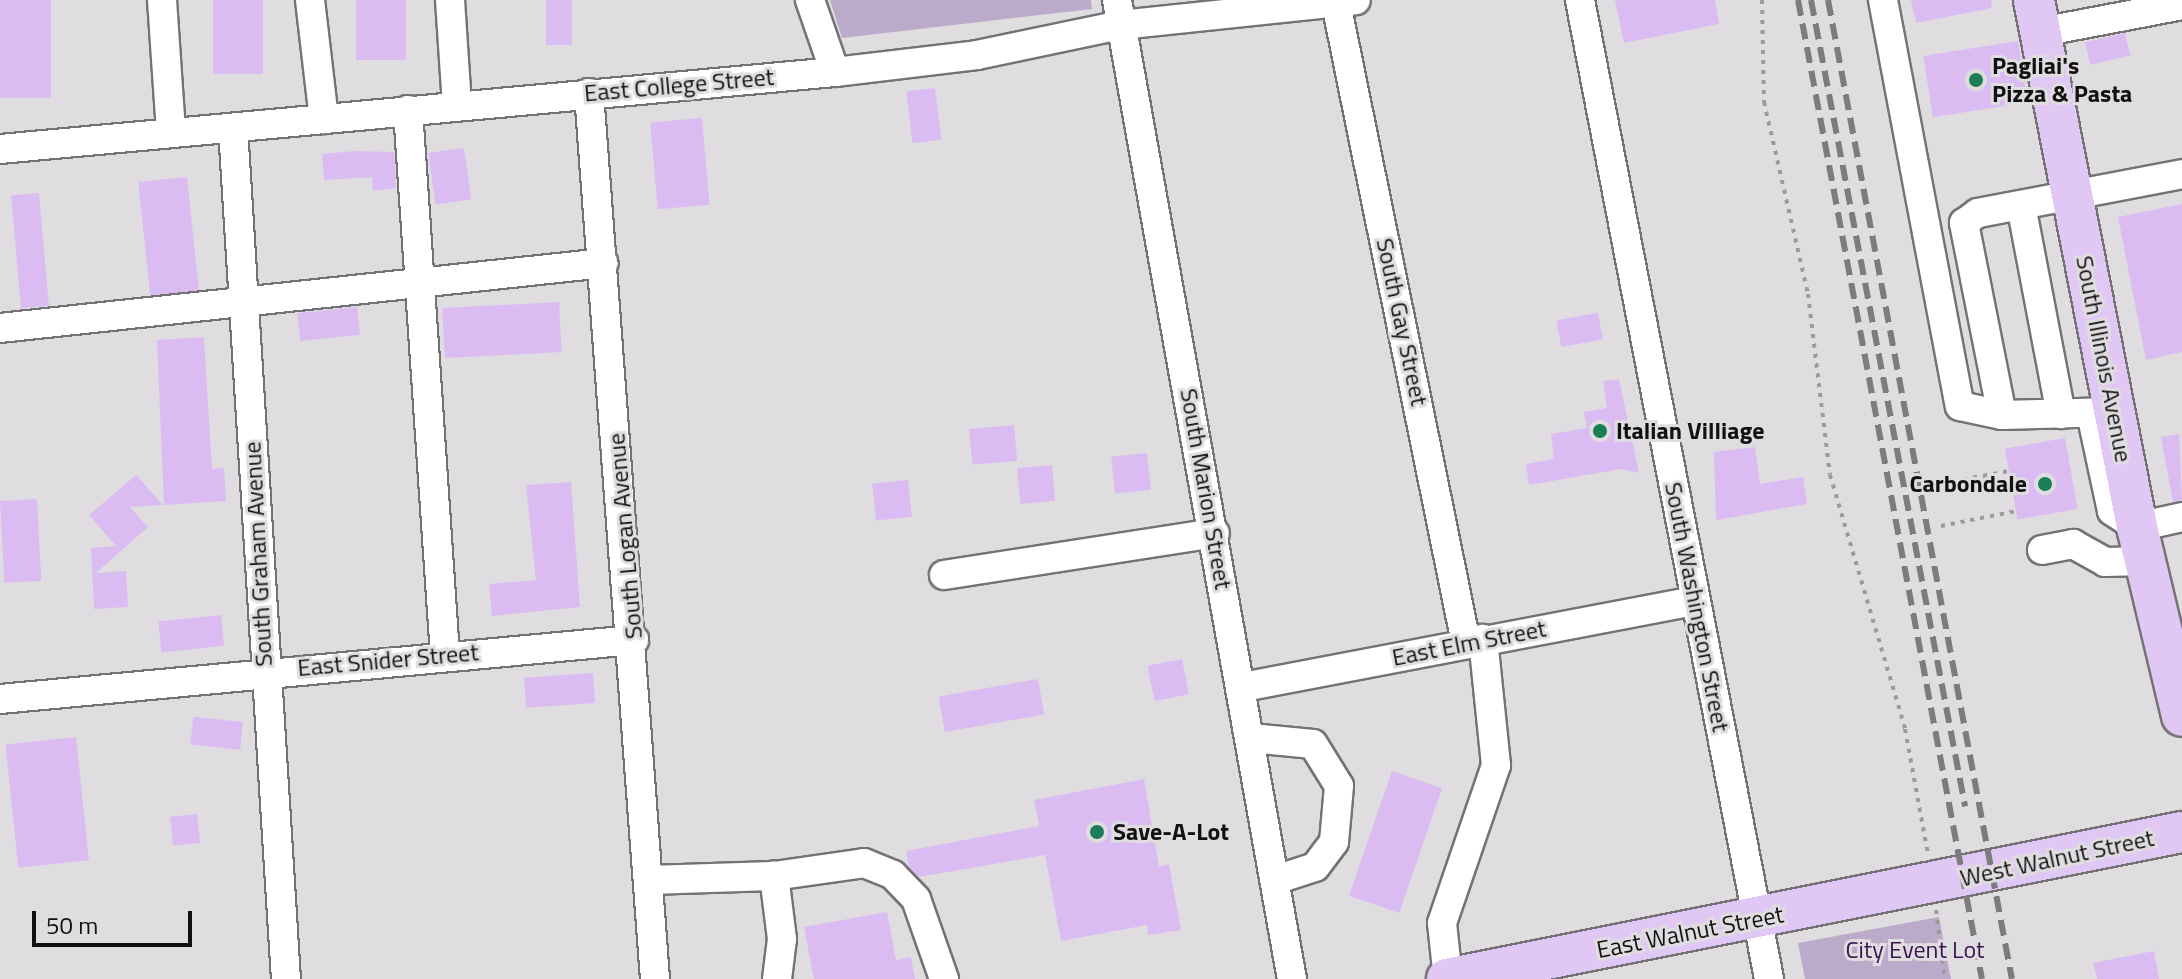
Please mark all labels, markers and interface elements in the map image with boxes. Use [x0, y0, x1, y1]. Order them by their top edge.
place label: Pagliai's Pizza & Pasta [1992, 52, 2132, 108]
street label: East College Street [583, 62, 775, 108]
marker: Pagliai's Pizza & Pasta [1967, 71, 1985, 89]
street label: South Gay Street [1370, 236, 1434, 408]
street label: South Illinois Avenue [2070, 253, 2138, 465]
street label: South Marion Street [1174, 386, 1238, 592]
place label: Italian Villiage [1616, 417, 1764, 445]
marker: Italian Villiage [1591, 422, 1609, 440]
street label: South Logan Avenue [602, 432, 648, 640]
street label: South Graham Avenue [238, 441, 278, 667]
place label: Carbondale [1910, 470, 2027, 498]
marker: Carbondale [2034, 473, 2056, 495]
street label: South Washington Street [1659, 480, 1735, 734]
street label: East Elm Street [1390, 614, 1548, 672]
street label: East Snider Street [296, 638, 480, 682]
place label: Save-A-Lot [1113, 818, 1229, 846]
marker: Save-A-Lot [1088, 823, 1106, 841]
street label: West Walnut Street [1957, 823, 2157, 893]
scale bar [36, 895, 196, 945]
street label: East Walnut Street [1594, 900, 1786, 964]
text: 50 m [46, 907, 98, 943]
park label: City Event Lot [1846, 936, 1984, 964]

